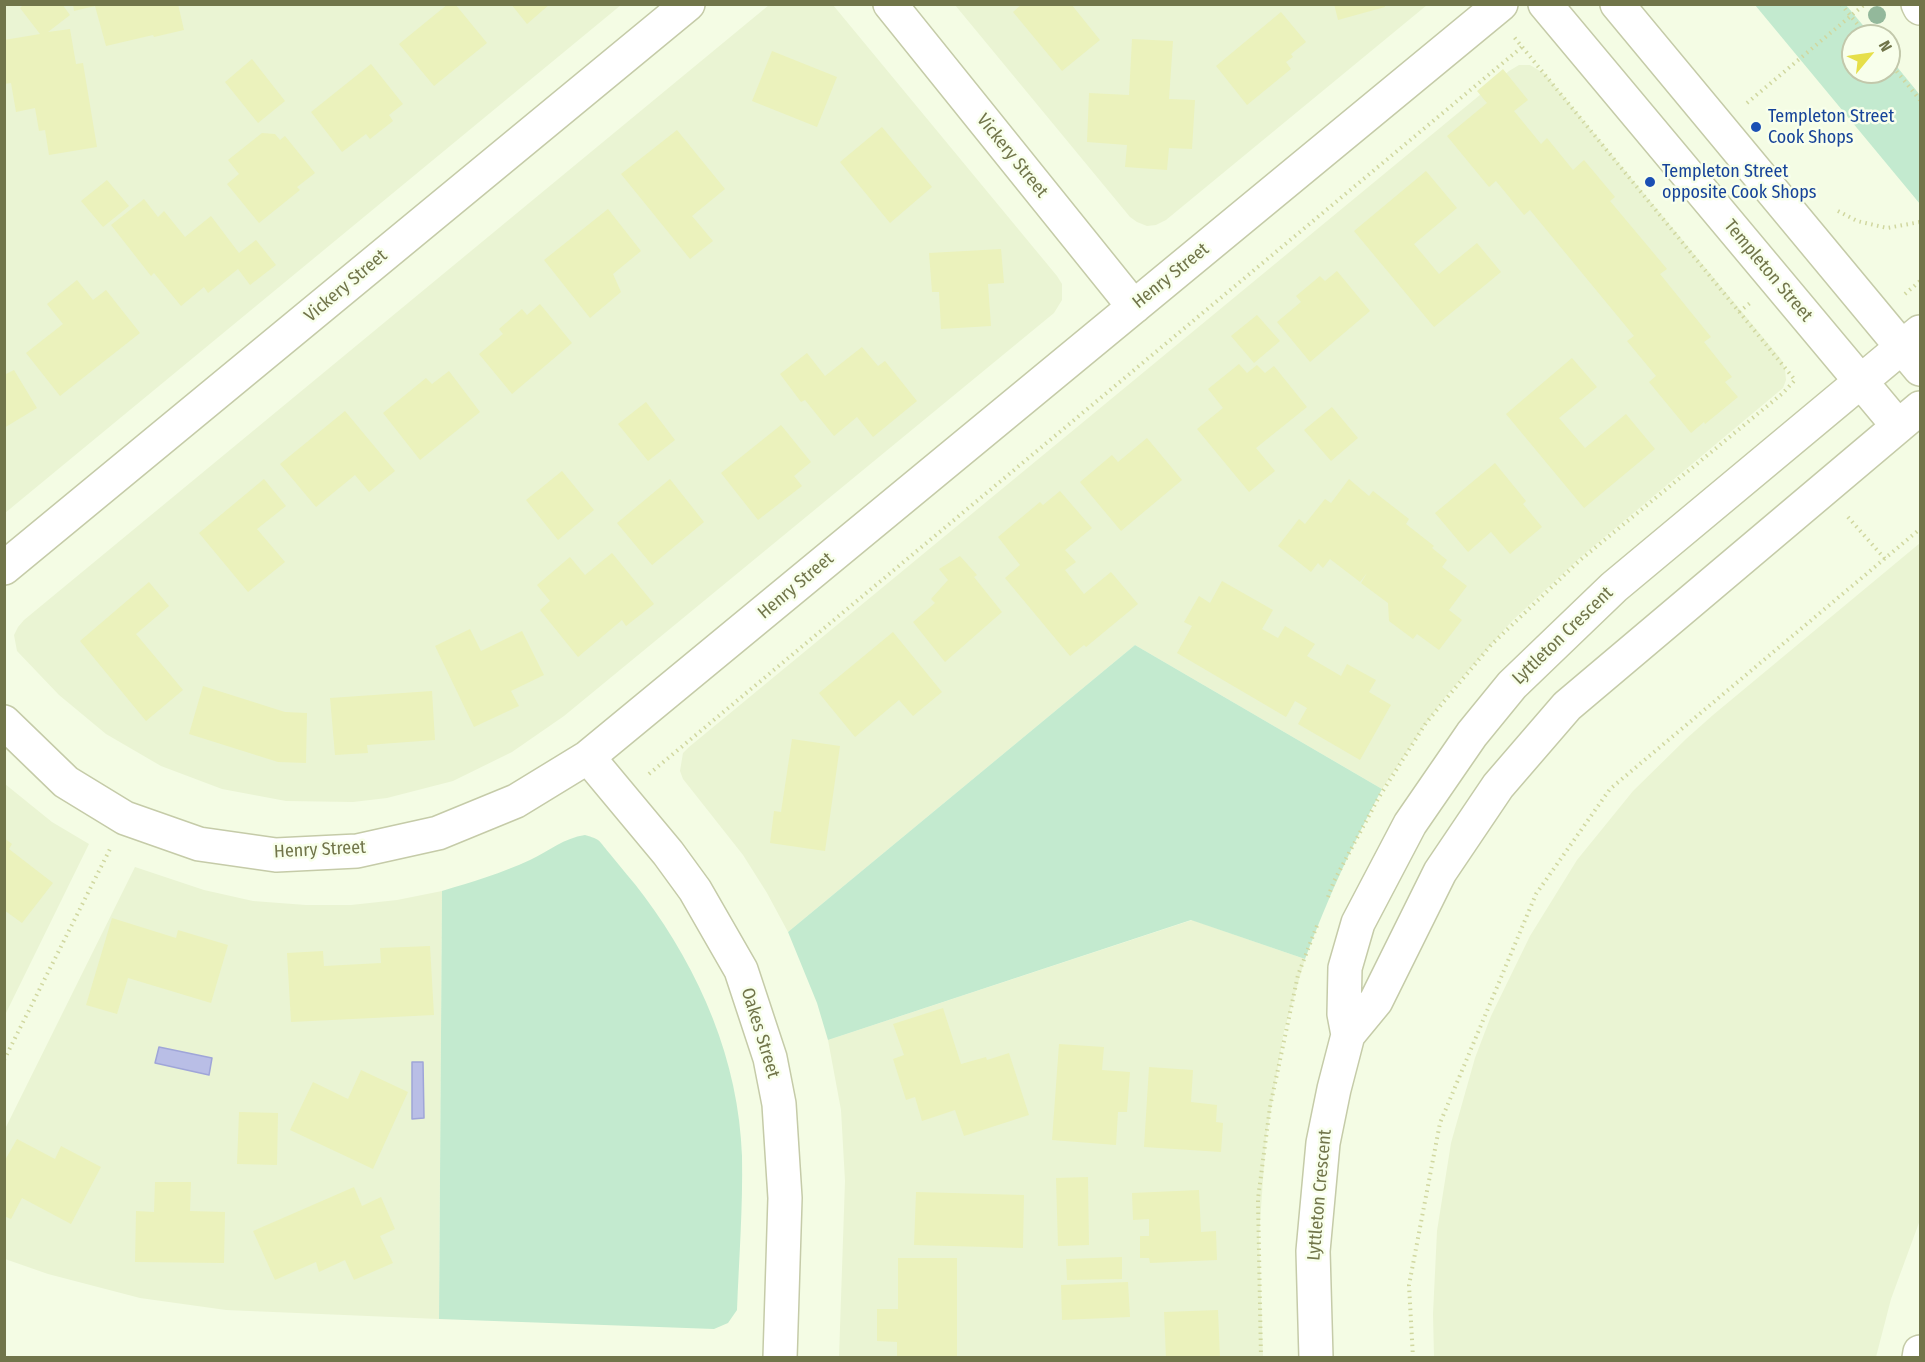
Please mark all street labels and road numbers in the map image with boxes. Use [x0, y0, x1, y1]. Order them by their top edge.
street label: Vickery Street [972, 110, 1052, 202]
street label: Templeton Street [1719, 216, 1817, 326]
street label: Henry Street [1128, 239, 1214, 313]
street label: Vickery Street [300, 245, 392, 327]
street label: Henry Street [754, 548, 838, 624]
street label: Lyttleton Crescent [1508, 583, 1618, 689]
street label: Henry Street [273, 837, 367, 863]
street label: Oakes Street [736, 985, 784, 1081]
street label: Lyttleton Crescent [1304, 1128, 1336, 1262]

